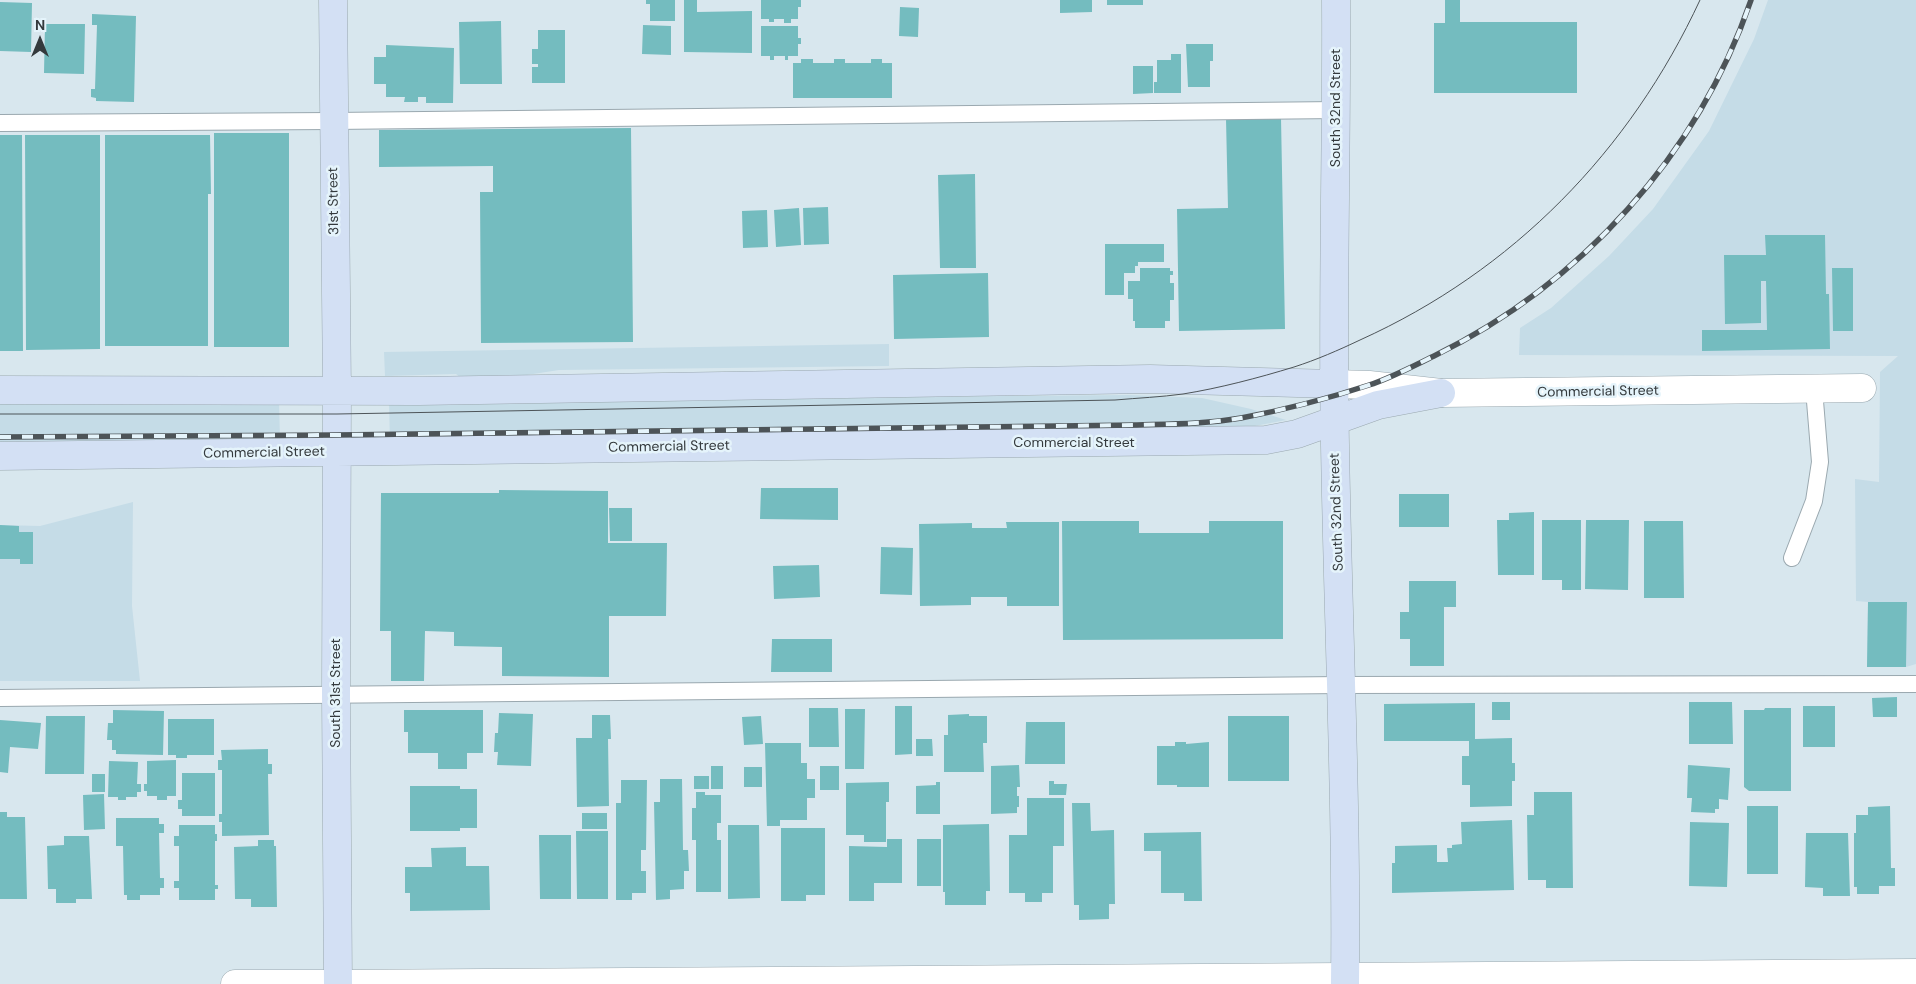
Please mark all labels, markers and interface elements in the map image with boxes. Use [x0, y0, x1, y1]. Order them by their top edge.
north arrow [15, 15, 65, 65]
text: N [35, 16, 45, 34]
street label: South 32nd Street [1328, 49, 1344, 167]
street label: 31st Street [325, 167, 343, 235]
street label: Commercial Street [1537, 383, 1659, 401]
street label: Commercial Street [1013, 435, 1135, 451]
street label: Commercial Street [608, 438, 730, 456]
street label: Commercial Street [203, 444, 325, 462]
street label: South 32nd Street [1327, 453, 1347, 571]
street label: South 31st Street [328, 638, 344, 748]

